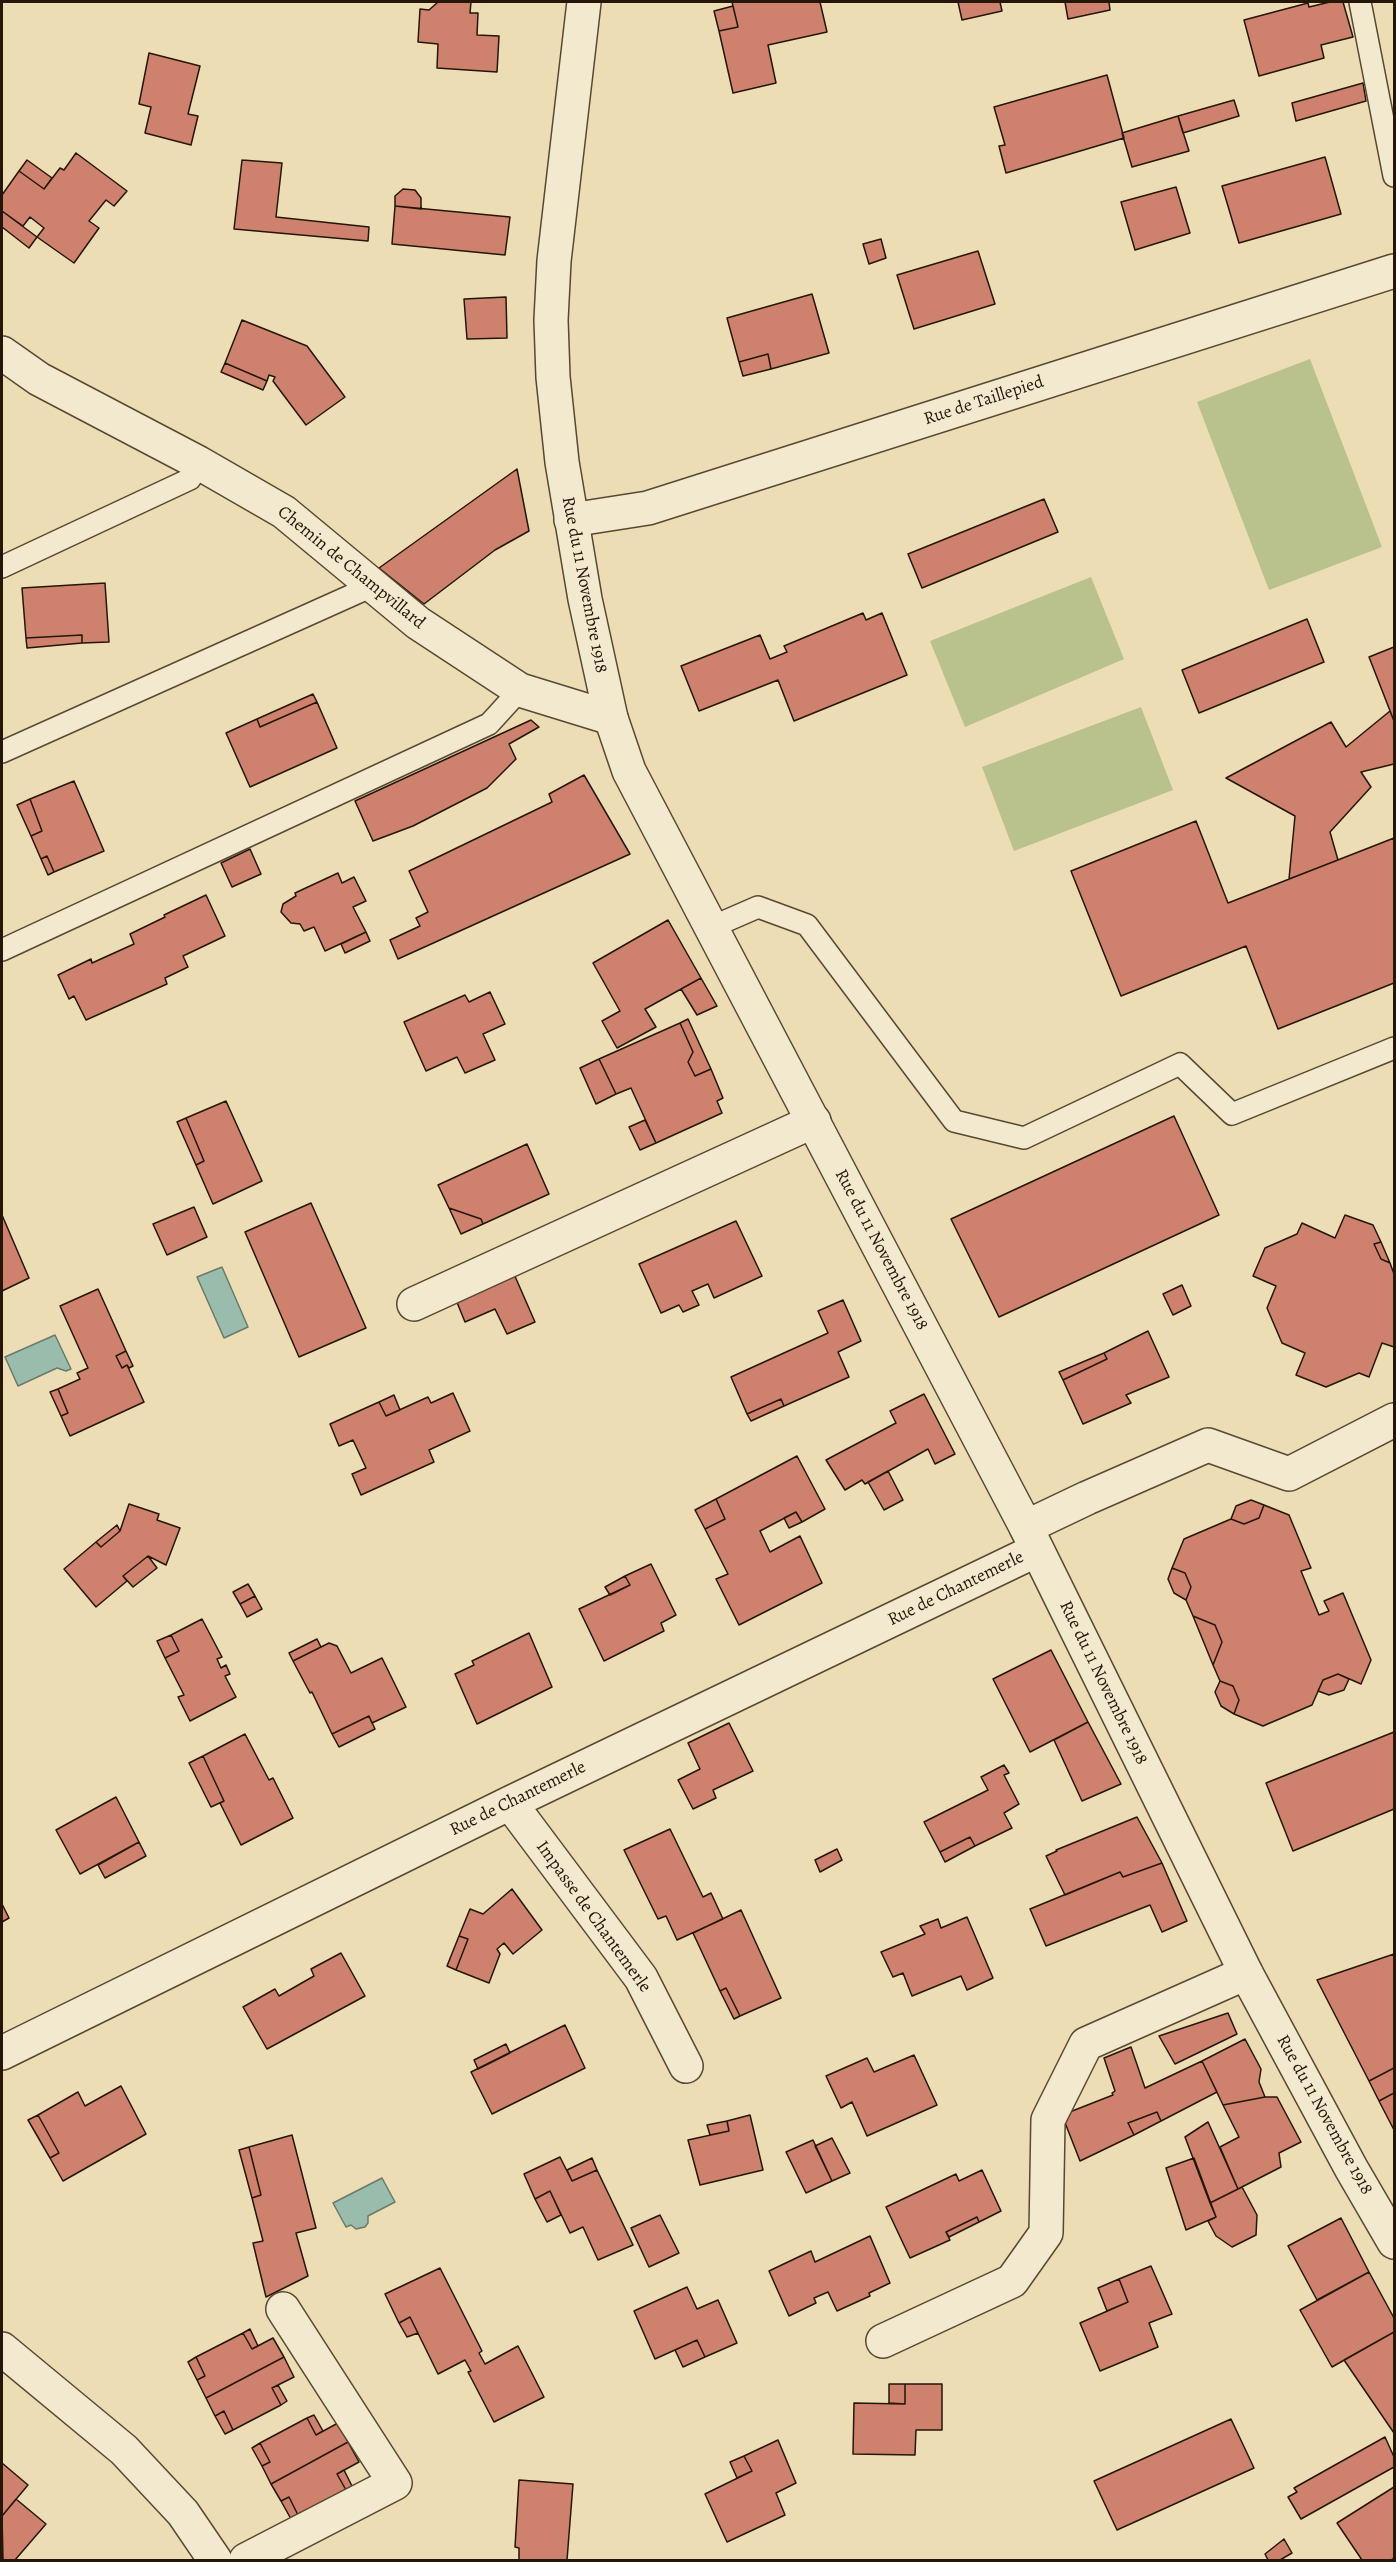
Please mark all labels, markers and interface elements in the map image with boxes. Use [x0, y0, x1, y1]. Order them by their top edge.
street label: Rue de Taillepied [921, 371, 1047, 431]
street label: Rue du 11 Novembre 1918 [556, 495, 612, 675]
street label: Chemin de Champvillard [273, 502, 429, 634]
street label: Rue du 11 Novembre 1918 [829, 1166, 933, 1334]
street label: Rue de Chantemerle [884, 1547, 1028, 1631]
street label: Rue du 11 Novembre 1918 [1054, 1598, 1152, 1768]
street label: Rue de Chantemerle [446, 1757, 590, 1841]
street label: Impasse de Chantemerle [531, 1837, 655, 1997]
street label: Rue du 11 Novembre 1918 [1271, 2031, 1377, 2199]

